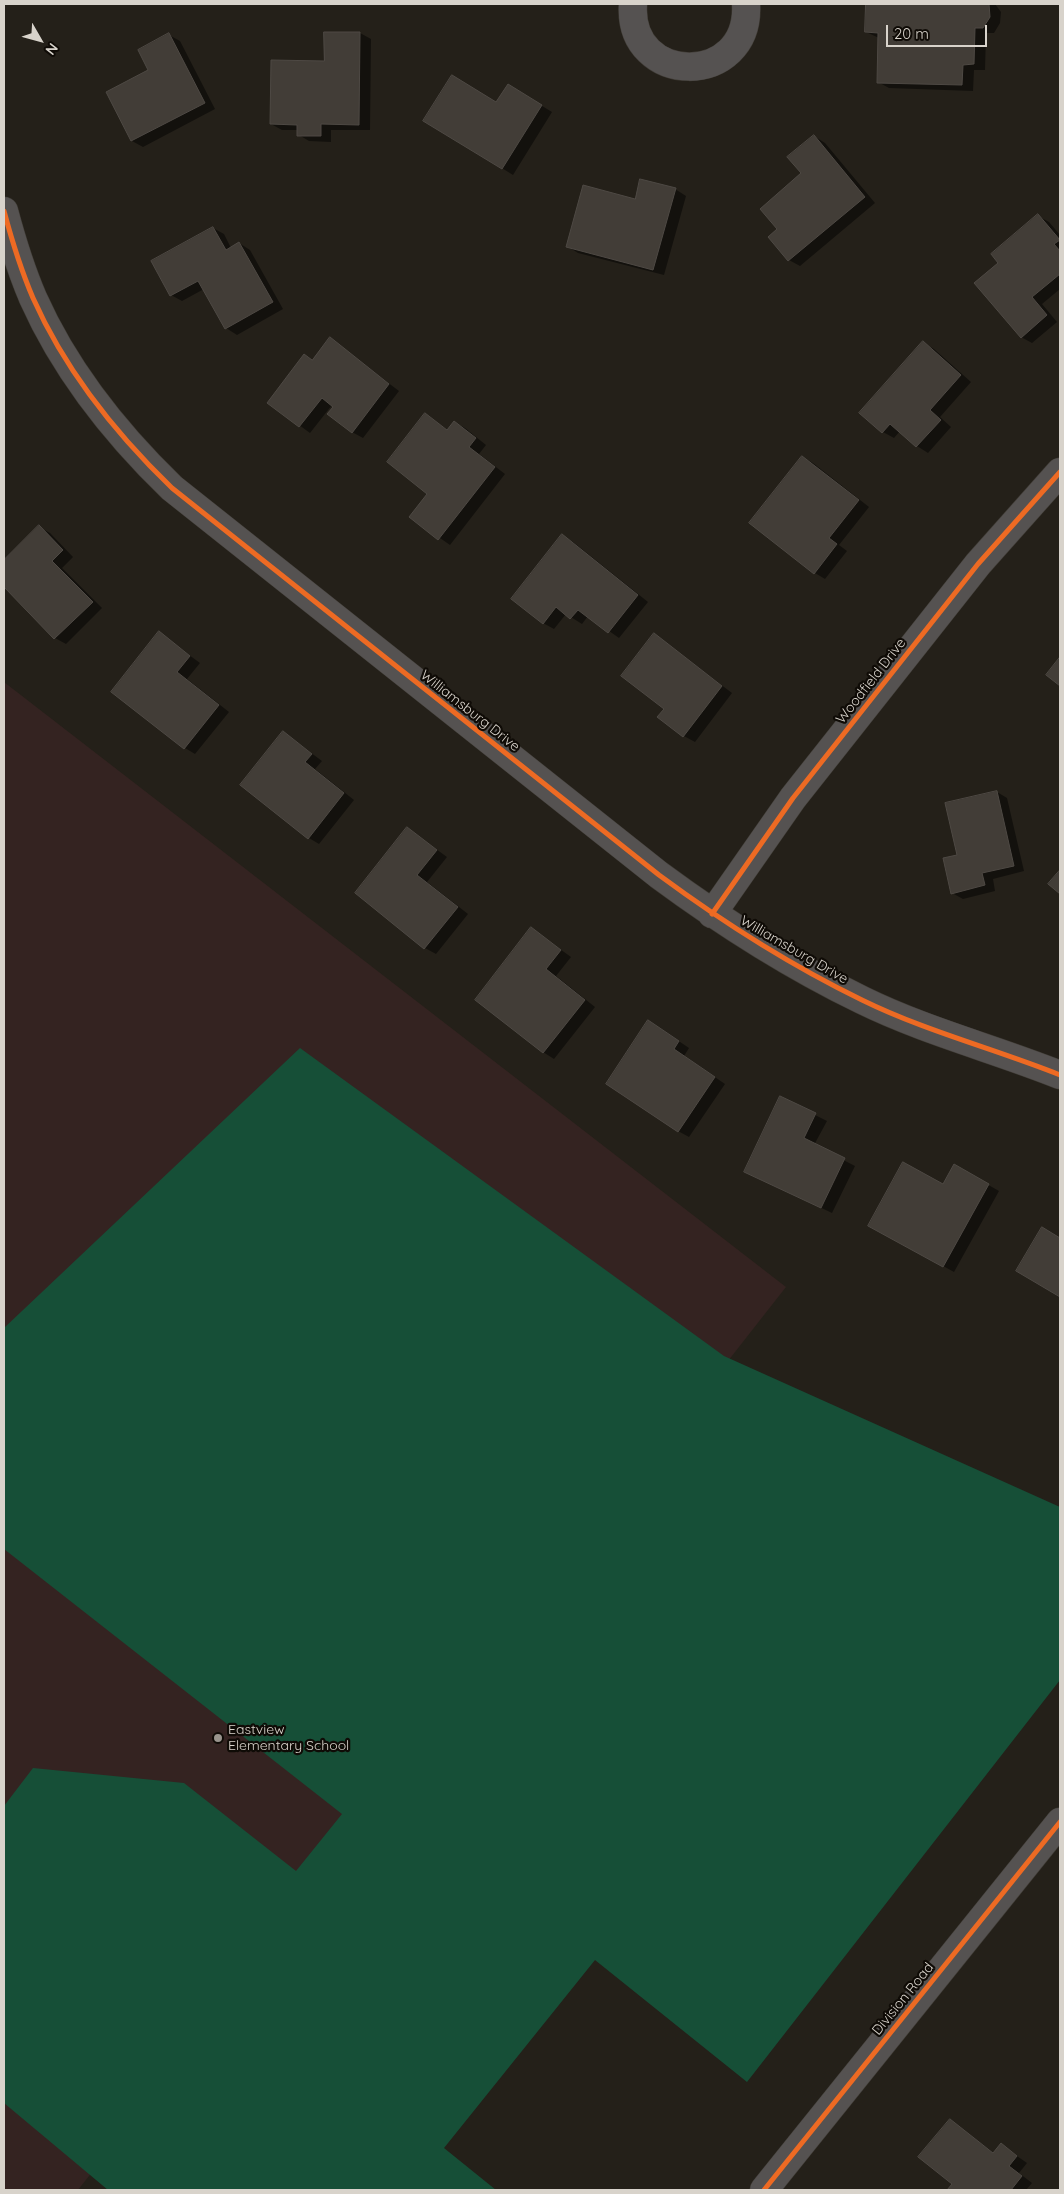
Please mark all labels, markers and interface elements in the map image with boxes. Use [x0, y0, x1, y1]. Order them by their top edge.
north arrow [15, 15, 65, 65]
scale bar [889, 15, 990, 47]
text: 20 m [894, 24, 929, 43]
text: N [42, 40, 62, 59]
street label: Woodfield Drive [832, 635, 910, 727]
street label: Williamsburg Drive [417, 667, 523, 755]
street label: Williamsburg Drive [737, 912, 851, 988]
place label: Eastview Elementary School [228, 1722, 349, 1754]
marker: Eastview Elementary School [212, 1732, 224, 1744]
street label: Division Road [869, 1959, 937, 2039]

